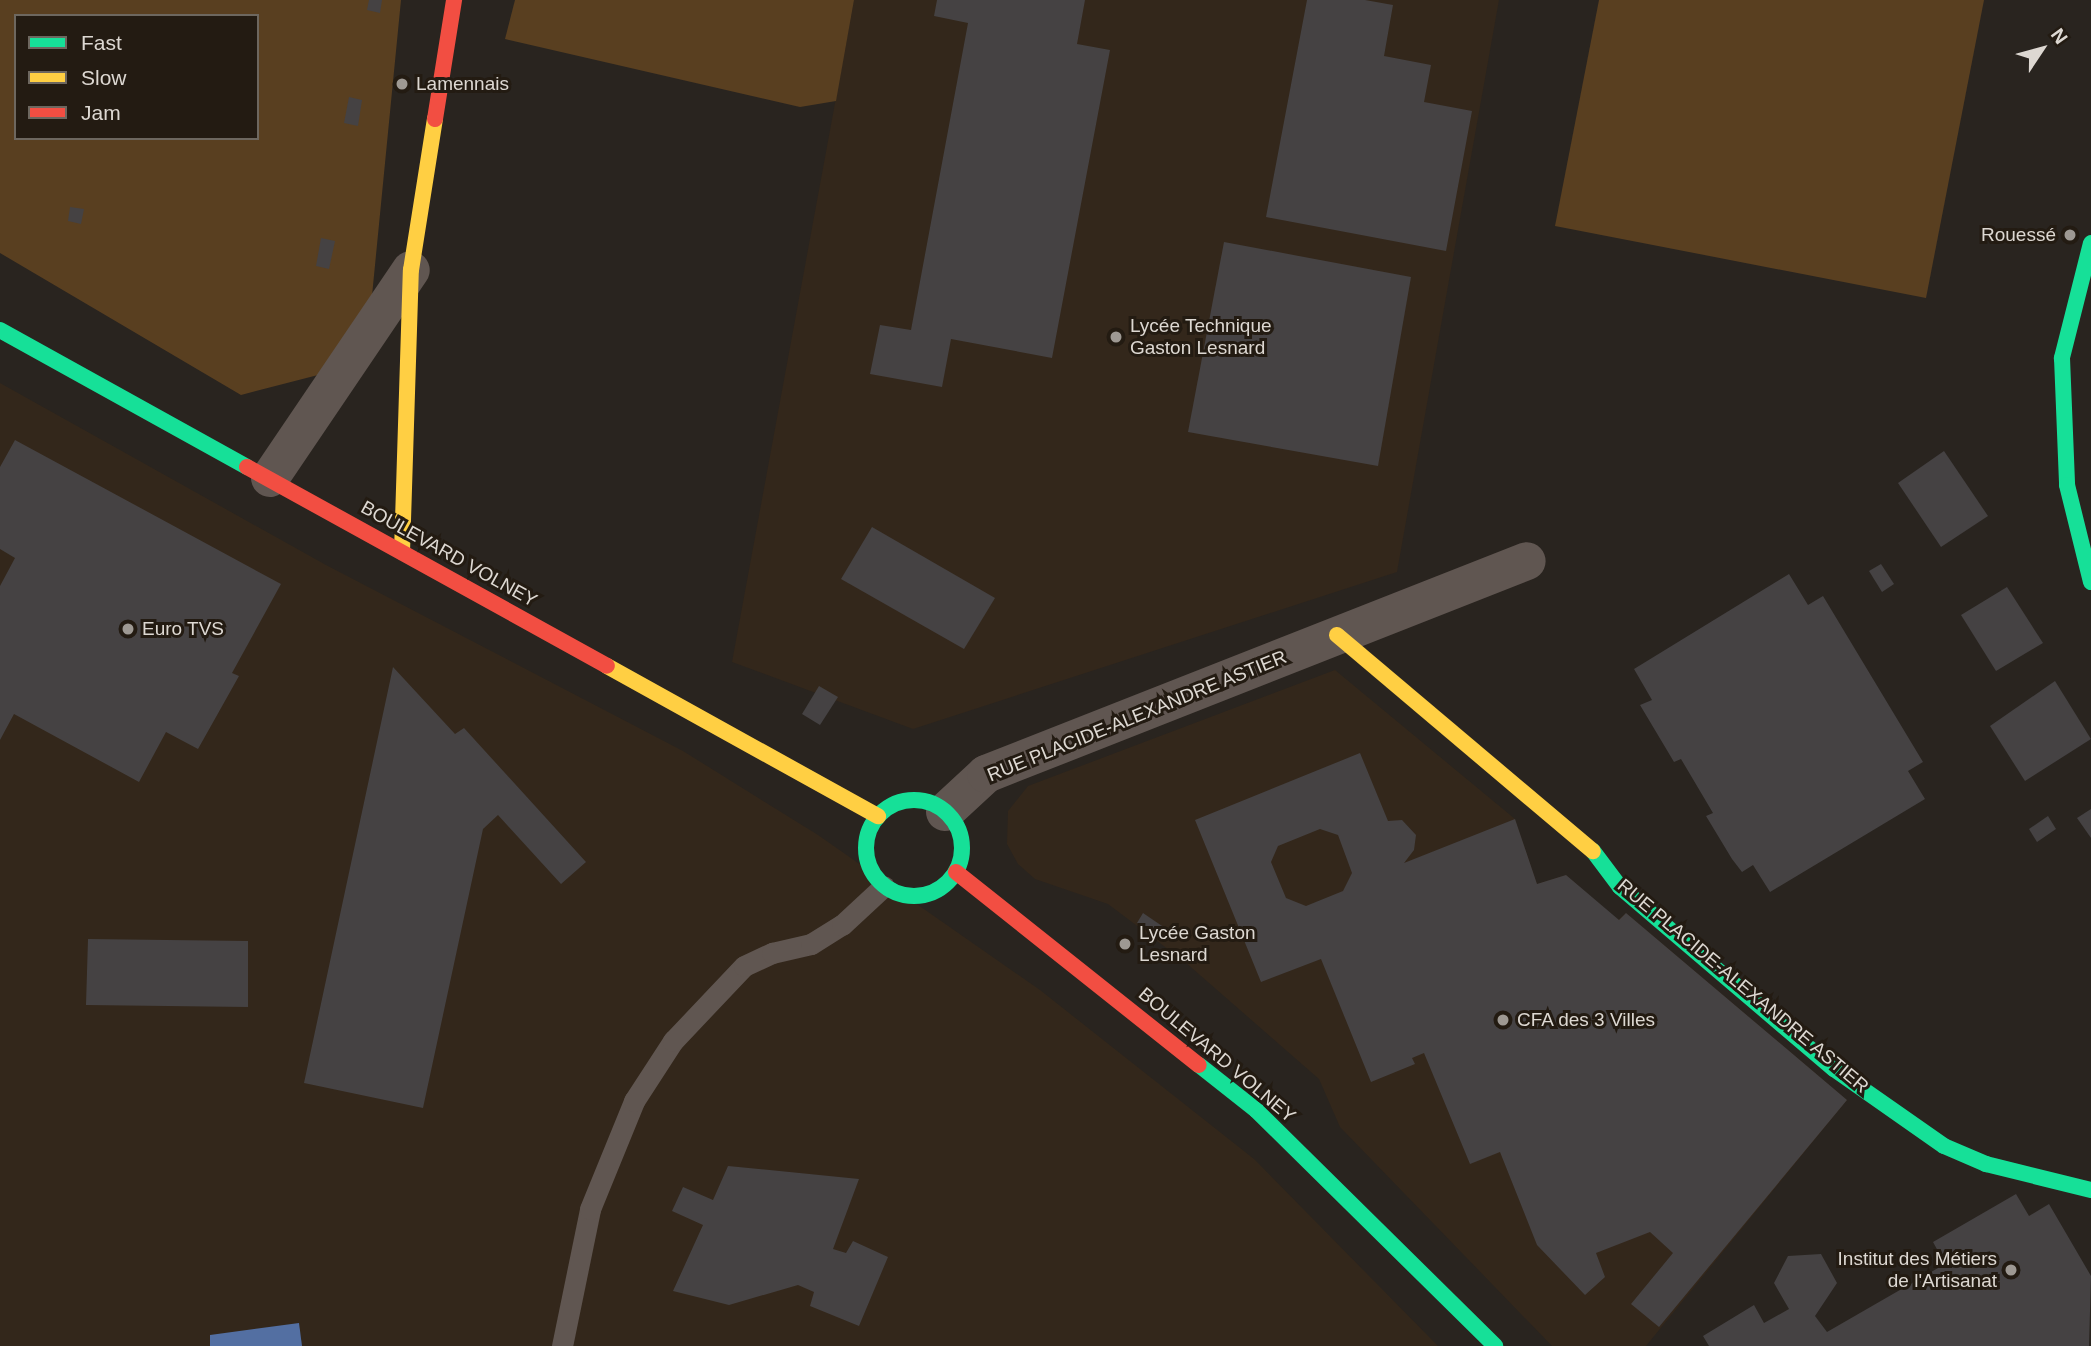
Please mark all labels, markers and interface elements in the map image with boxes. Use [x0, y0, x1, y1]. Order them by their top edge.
legend [14, 14, 259, 140]
north arrow [2007, 14, 2077, 84]
text: N [2047, 25, 2072, 48]
text: Fast [81, 31, 122, 54]
text: Slow [81, 66, 127, 89]
place label: Lamennais [416, 73, 509, 95]
marker: Lamennais [394, 76, 410, 92]
text: Jam [81, 101, 121, 124]
place label: Rouessé [1981, 224, 2056, 246]
marker: Rouessé [2062, 227, 2078, 243]
place label: Lycée Technique Gaston Lesnard [1130, 315, 1272, 359]
marker: Lycée Technique Gaston Lesnard [1108, 329, 1124, 345]
street label: BOULEVARD VOLNEY [357, 496, 541, 612]
place label: Euro TVS [142, 618, 224, 640]
marker: Euro TVS [120, 621, 136, 637]
street label: RUE PLACIDE-ALEXANDRE ASTIER [983, 645, 1291, 787]
street label: RUE PLACIDE-ALEXANDRE ASTIER [1612, 874, 1874, 1098]
place label: Lycée Gaston Lesnard [1139, 922, 1256, 966]
marker: Lycée Gaston Lesnard [1117, 936, 1133, 952]
street label: BOULEVARD VOLNEY [1134, 983, 1300, 1127]
place label: CFA des 3 Villes [1517, 1009, 1656, 1031]
marker: CFA des 3 Villes [1495, 1012, 1511, 1028]
place label: Institut des Métiers de l'Artisanat [1838, 1248, 1997, 1292]
marker: Institut des Métiers de l'Artisanat [2003, 1262, 2019, 1278]

